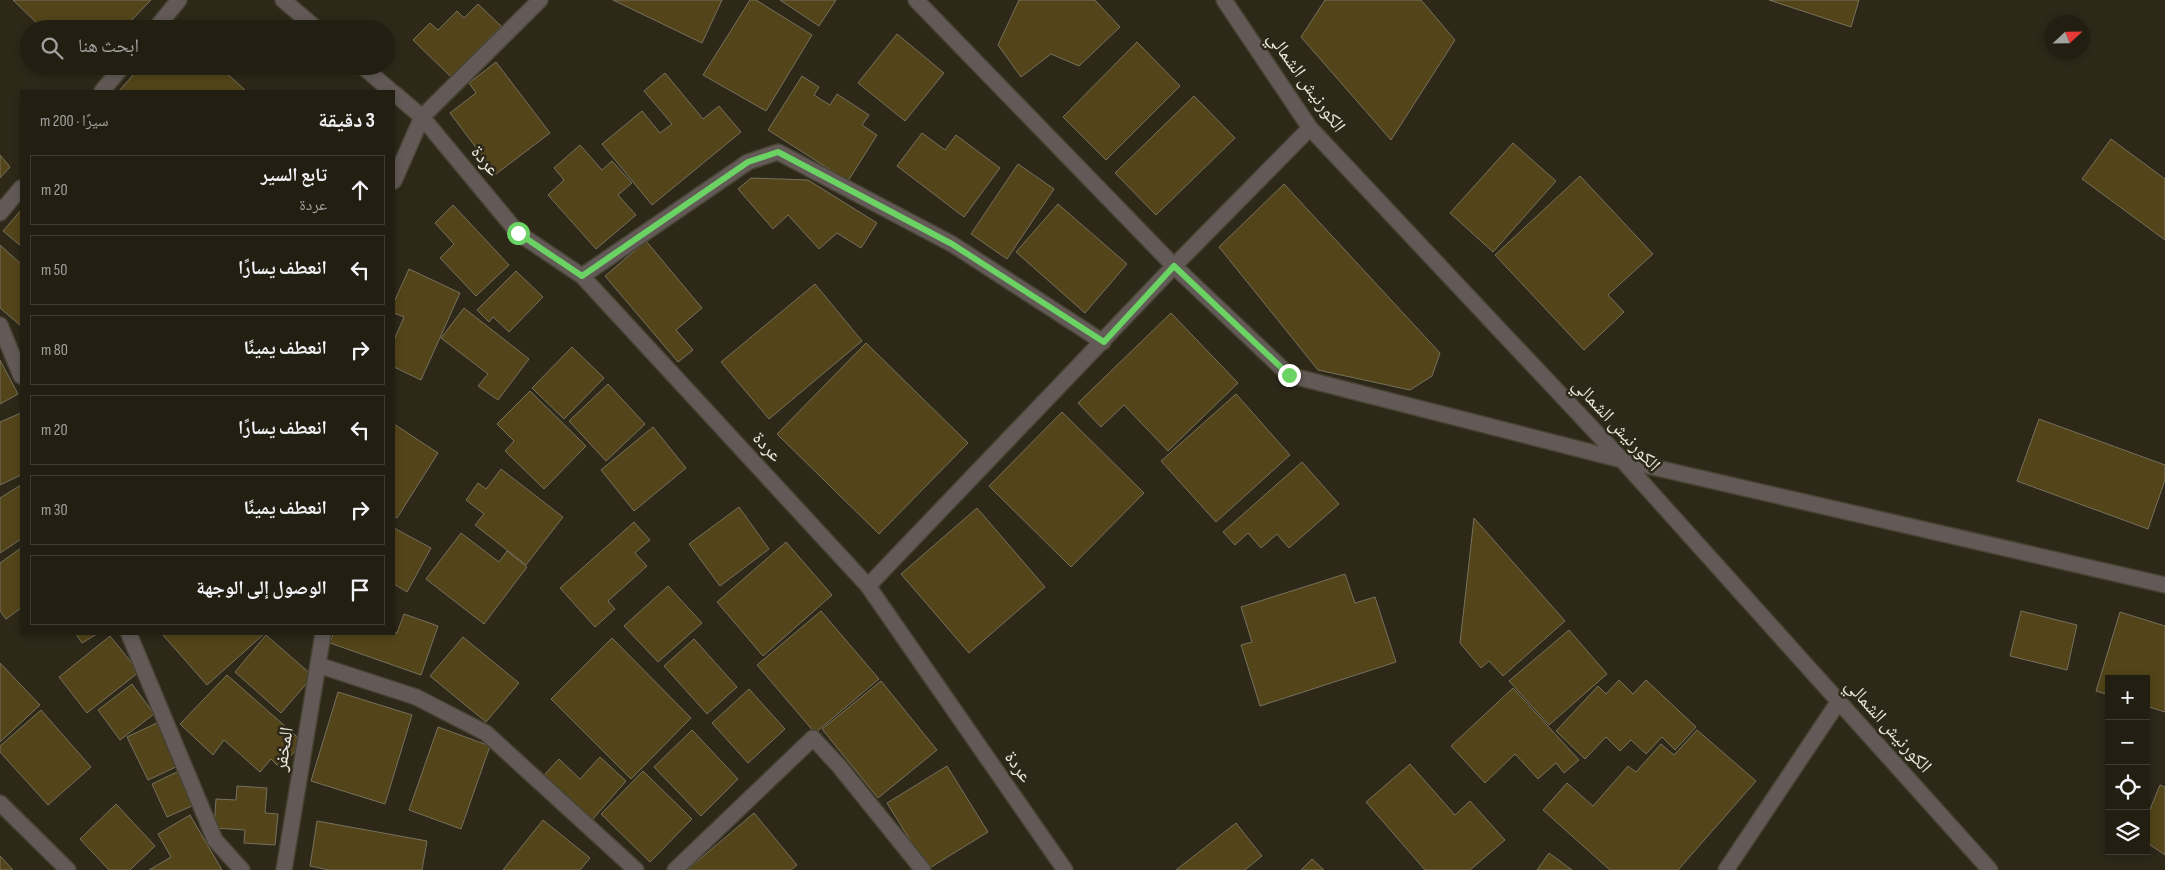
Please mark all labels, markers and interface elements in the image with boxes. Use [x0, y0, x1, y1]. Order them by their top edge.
north arrow [2045, 15, 2090, 60]
search box [20, 20, 395, 75]
street label: الكورنيش الشمالي [1259, 27, 1350, 138]
icon: search [38, 34, 66, 62]
text: ابحث هنا [78, 35, 139, 58]
text: 3 دقيقة [318, 108, 375, 133]
text: سيرًا · 200 m [40, 112, 109, 131]
street label: عردة [466, 141, 505, 181]
text: تابع السير [261, 164, 327, 187]
icon: ahead [346, 176, 374, 204]
text: 20 m [41, 181, 68, 200]
text: عردة [299, 196, 327, 215]
route start [507, 222, 530, 245]
icon: left [346, 256, 374, 284]
text: انعطف يسارًا [238, 257, 327, 280]
text: 50 m [41, 261, 67, 280]
icon: right [346, 336, 374, 364]
text: انعطف يمينًا [243, 337, 327, 360]
text: 80 m [41, 341, 68, 360]
route end [1278, 364, 1301, 387]
street label: الكورنيش الشمالي [1565, 374, 1665, 478]
icon: left [346, 416, 374, 444]
text: انعطف يسارًا [238, 417, 327, 440]
text: 20 m [41, 421, 68, 440]
street label: عردة [747, 427, 787, 467]
icon: right [346, 496, 374, 524]
text: انعطف يمينًا [243, 497, 327, 520]
text: 30 m [41, 501, 68, 520]
icon: arrive [346, 576, 374, 604]
text: الوصول إلى الوجهة [196, 577, 327, 600]
street label: الكورنيش الشمالي [1838, 674, 1936, 780]
map controls [2105, 675, 2150, 855]
button: + [2105, 675, 2150, 720]
button: − [2105, 720, 2150, 765]
street label: المخفر [269, 725, 299, 774]
street label: عردة [999, 747, 1037, 787]
button: locate [2105, 765, 2150, 810]
button: layers [2105, 810, 2150, 855]

